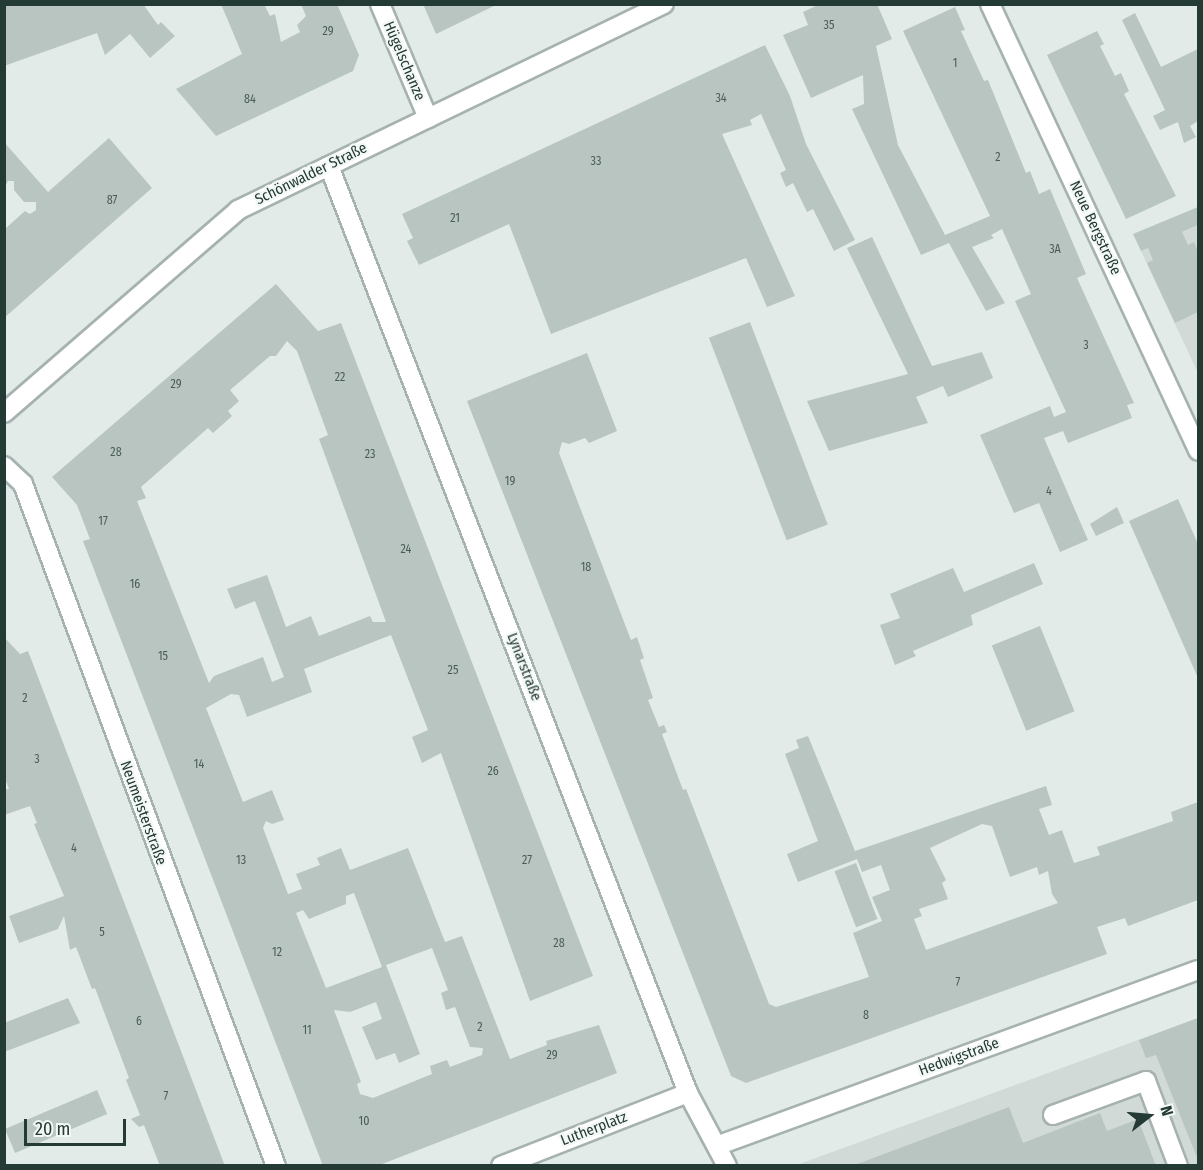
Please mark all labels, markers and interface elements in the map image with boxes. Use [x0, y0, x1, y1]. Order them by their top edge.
street label: Hügelschanze [379, 19, 429, 103]
house number: 35 [824, 19, 834, 33]
house number: 29 [322, 25, 334, 39]
house number: 1 [953, 57, 957, 71]
house number: 34 [715, 92, 727, 106]
house number: 84 [244, 93, 256, 107]
street label: Schönwalder Straße [252, 139, 370, 209]
house number: 2 [995, 151, 1001, 165]
house number: 33 [591, 155, 601, 169]
street label: Neue Bergstraße [1065, 178, 1125, 278]
house number: 87 [107, 194, 117, 208]
house number: 21 [450, 212, 460, 226]
house number: 3A [1049, 243, 1061, 257]
house number: 3 [1083, 339, 1089, 353]
house number: 22 [335, 371, 345, 385]
house number: 29 [170, 378, 182, 392]
house number: 28 [110, 446, 122, 460]
house number: 23 [365, 448, 375, 462]
house number: 19 [505, 475, 515, 489]
house number: 4 [1046, 485, 1052, 499]
house number: 17 [98, 515, 108, 529]
house number: 24 [401, 543, 411, 557]
house number: 18 [581, 561, 591, 575]
house number: 16 [130, 578, 140, 592]
street label: Lynarstraße [503, 630, 545, 704]
house number: 15 [158, 650, 168, 664]
house number: 25 [448, 664, 458, 678]
house number: 2 [22, 692, 28, 706]
house number: 3 [34, 753, 40, 767]
street label: Neumeisterstraße [116, 758, 170, 868]
house number: 14 [194, 758, 204, 772]
house number: 26 [487, 765, 499, 779]
house number: 4 [71, 842, 77, 856]
house number: 13 [236, 854, 246, 868]
house number: 27 [522, 854, 532, 868]
house number: 5 [99, 926, 105, 940]
house number: 28 [553, 937, 565, 951]
house number: 12 [272, 946, 282, 960]
house number: 7 [956, 976, 960, 990]
house number: 8 [863, 1009, 869, 1023]
house number: 6 [136, 1015, 142, 1029]
house number: 2 [477, 1021, 483, 1035]
house number: 11 [302, 1024, 312, 1038]
street label: Hedwigstraße [916, 1034, 1002, 1080]
house number: 29 [546, 1049, 558, 1063]
north arrow [1119, 1086, 1179, 1146]
house number: 7 [164, 1090, 168, 1104]
text: N [1156, 1104, 1177, 1118]
scale bar [27, 1107, 129, 1145]
street label: Lutherplatz [558, 1108, 630, 1150]
house number: 10 [359, 1115, 369, 1129]
text: 20 m [35, 1118, 70, 1140]

